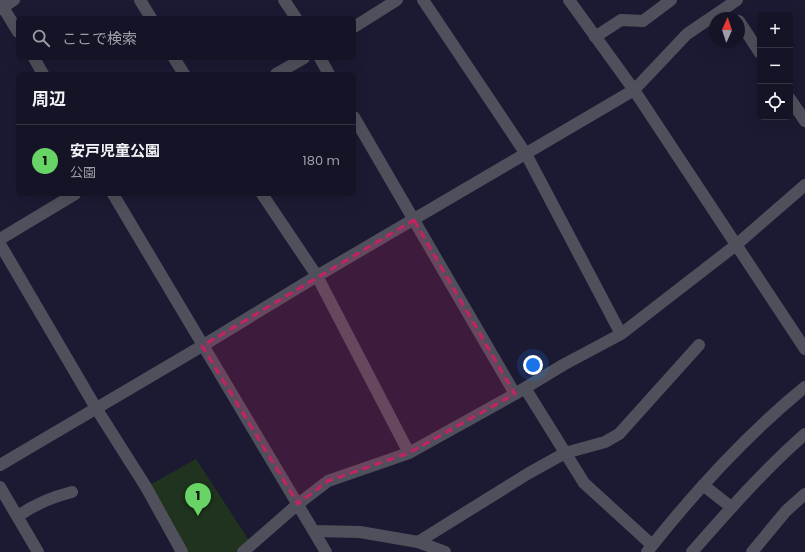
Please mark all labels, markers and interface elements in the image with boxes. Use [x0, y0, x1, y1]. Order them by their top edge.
north arrow [709, 12, 745, 48]
map controls [757, 12, 793, 120]
button: + [757, 12, 793, 48]
search box [16, 16, 356, 60]
icon: search [30, 27, 52, 49]
text: ここで検索 [62, 28, 137, 49]
button: − [757, 48, 793, 84]
button: locate [757, 84, 793, 120]
text: 周辺 [32, 87, 66, 111]
text: 安戸児童公園 [70, 140, 160, 161]
text: 1 [43, 151, 47, 170]
text: 180 m [303, 151, 340, 170]
text: 公園 [70, 163, 96, 182]
your location [523, 355, 543, 375]
pin: 1 [185, 483, 211, 516]

